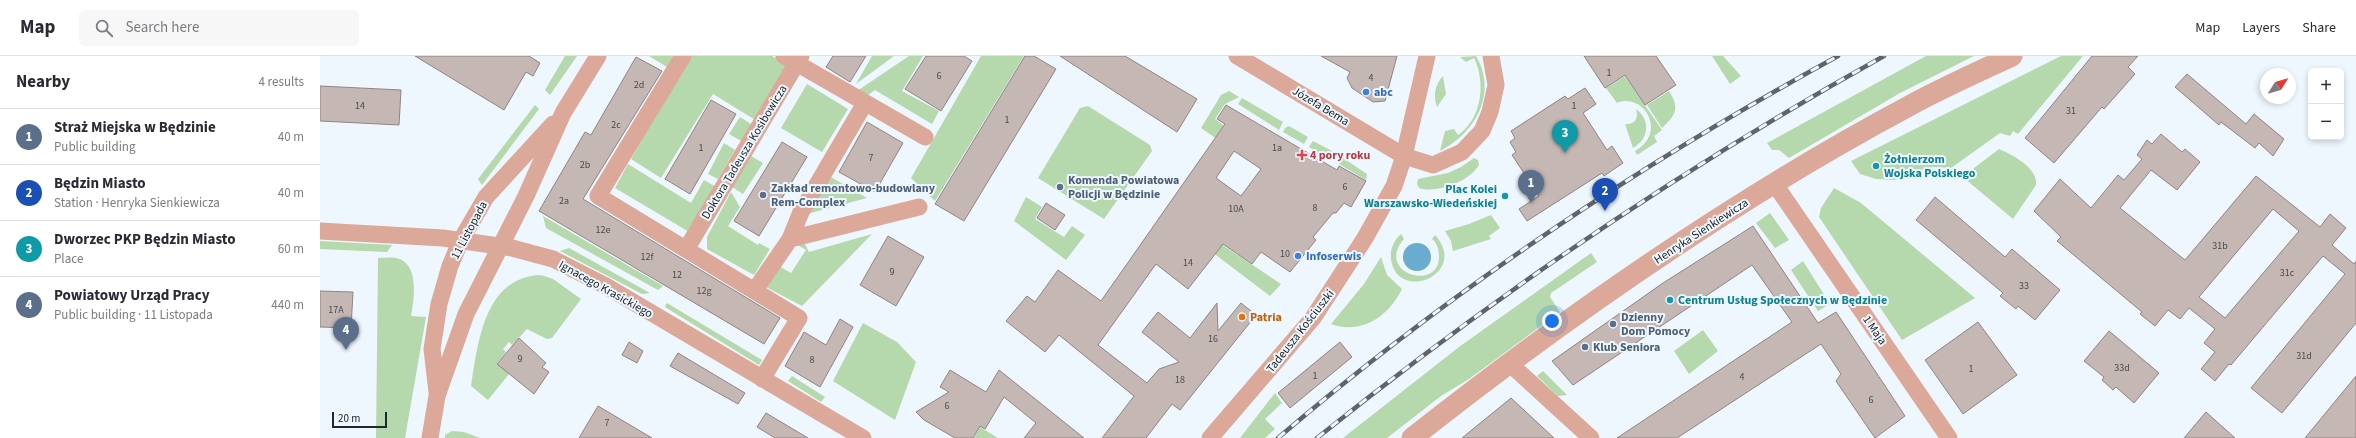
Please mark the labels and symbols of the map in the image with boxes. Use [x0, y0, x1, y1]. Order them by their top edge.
house number: 1 [1607, 66, 1612, 80]
north arrow [2260, 68, 2296, 104]
house number: 6 [937, 69, 942, 83]
house number: 4 [1369, 71, 1374, 85]
house number: 2d [634, 78, 644, 92]
street label: Doktora Tadeusza Kosibowicza [698, 82, 791, 223]
street label: Józefa Bema [1289, 83, 1352, 130]
place label: abc [1374, 84, 1393, 101]
marker: abc [1361, 87, 1371, 97]
house number: 14 [355, 99, 365, 113]
house number: 1 [1572, 99, 1577, 113]
house number: 31 [2066, 104, 2076, 118]
house number: 1 [1005, 113, 1010, 127]
house number: 2c [611, 118, 621, 132]
pin: 3 [1552, 120, 1578, 153]
house number: 1 [699, 141, 704, 155]
house number: 1a [1272, 141, 1282, 155]
place label: 4 pory roku [1310, 147, 1370, 164]
marker: 4 pory roku [1297, 150, 1307, 160]
house number: 7 [869, 151, 874, 165]
place label: Żołnierzom Wojska Polskiego [1884, 151, 1976, 182]
house number: 2b [580, 158, 591, 172]
marker: Żołnierzom Wojska Polskiego [1871, 161, 1881, 171]
pin: 1 [1518, 170, 1544, 203]
place label: Komenda Powiatowa Policji w Będzinie [1068, 172, 1179, 203]
pin: 2 [1592, 178, 1618, 211]
place label: Zakład remontowo-budowlany Rem-Complex [771, 180, 936, 211]
house number: 6 [1343, 180, 1348, 194]
place label: Plac Kolei Warszawsko-Wiedeńskiej [1364, 181, 1497, 212]
marker: Komenda Powiatowa Policji w Będzinie [1055, 182, 1065, 192]
marker: Zakład remontowo-budowlany Rem-Complex [758, 190, 768, 200]
marker: Plac Kolei Warszawsko-Wiedeńskiej [1500, 191, 1510, 201]
house number: 2a [559, 194, 569, 208]
street label: Henryka Sienkiewicza [1651, 195, 1752, 268]
street label: 11 Listopada [447, 198, 492, 262]
house number: 8 [1313, 201, 1318, 215]
house number: 10A [1228, 202, 1244, 216]
house number: 12e [596, 223, 610, 237]
house number: 31b [2212, 239, 2228, 253]
house number: 10 [1280, 247, 1290, 261]
place label: Infoserwis [1306, 248, 1361, 265]
house number: 12f [641, 250, 655, 264]
marker: Infoserwis [1293, 251, 1303, 261]
house number: 14 [1183, 256, 1193, 270]
street label: Ignacego Krasickiego [556, 257, 656, 322]
house number: 9 [890, 265, 895, 279]
house number: 31c [2280, 266, 2295, 280]
house number: 12 [672, 268, 682, 282]
house number: 33 [2019, 279, 2029, 293]
house number: 12g [697, 284, 711, 298]
street label: Tadeusza Kościuszki [1262, 286, 1338, 376]
place label: Centrum Usług Społecznych w Będzinie [1678, 292, 1887, 309]
marker: Centrum Usług Społecznych w Będzinie [1665, 295, 1675, 305]
house number: 17A [328, 303, 344, 317]
place label: Patria [1250, 309, 1282, 326]
place label: Dzienny Dom Pomocy [1621, 309, 1691, 340]
your location [1542, 311, 1562, 331]
marker: Patria [1237, 312, 1247, 322]
street label: 1 Maja [1858, 312, 1891, 348]
pin: 4 [333, 317, 359, 350]
marker: Dzienny Dom Pomocy [1608, 319, 1618, 329]
house number: 16 [1208, 332, 1218, 346]
place label: Klub Seniora [1593, 339, 1660, 356]
marker: Klub Seniora [1580, 342, 1590, 352]
house number: 31d [2296, 349, 2312, 363]
house number: 9 [518, 352, 523, 366]
house number: 8 [810, 353, 815, 367]
house number: 33d [2114, 361, 2130, 375]
house number: 1 [1969, 362, 1974, 376]
house number: 1 [1313, 369, 1318, 383]
house number: 4 [1740, 370, 1745, 384]
house number: 18 [1175, 373, 1185, 387]
house number: 6 [1869, 393, 1874, 407]
house number: 6 [945, 399, 950, 413]
scale bar [332, 410, 387, 429]
house number: 7 [605, 416, 610, 430]

